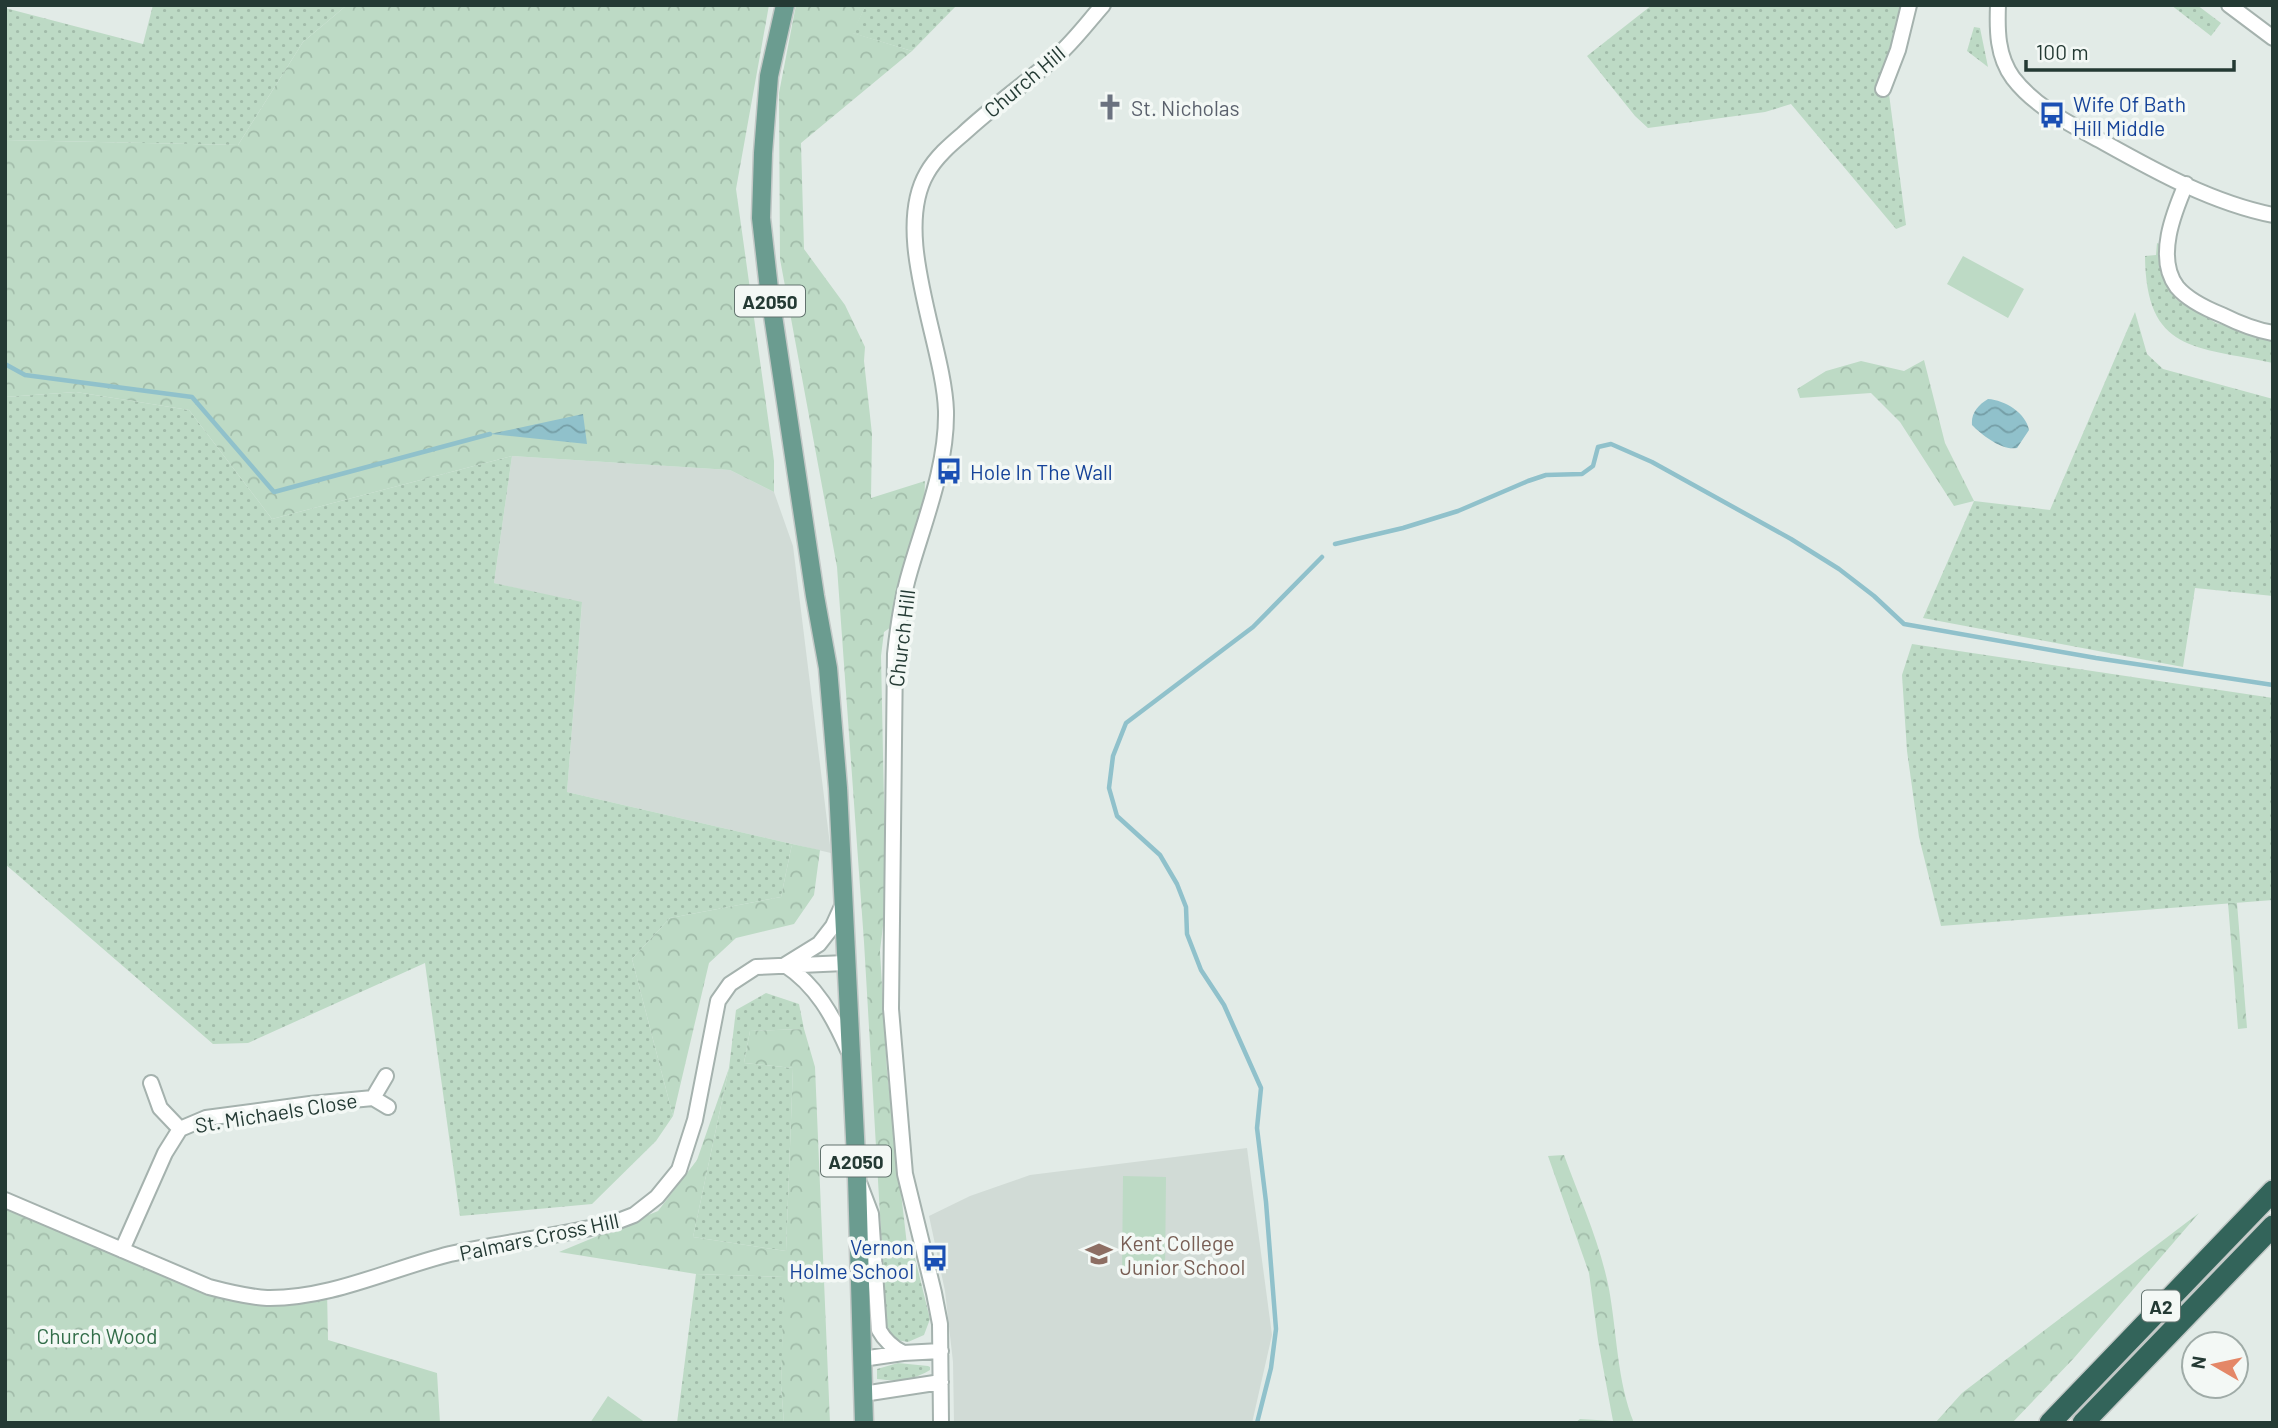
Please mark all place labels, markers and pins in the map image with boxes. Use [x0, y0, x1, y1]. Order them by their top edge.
place label: Wife Of Bath Hill Middle [2073, 91, 2186, 140]
church icon: St. Nicholas [1095, 92, 1125, 122]
place label: St. Nicholas [1131, 95, 1240, 120]
bus stop icon: Wife Of Bath Hill Middle [2037, 100, 2067, 130]
bus stop icon: Hole In The Wall [934, 456, 964, 486]
place label: Hole In The Wall [970, 459, 1113, 484]
place label: Kent College Junior School [1120, 1230, 1245, 1279]
place label: Vernon Holme School [789, 1234, 914, 1283]
school or university icon: Kent College Junior School [1084, 1239, 1114, 1269]
bus stop icon: Vernon Holme School [920, 1243, 950, 1273]

